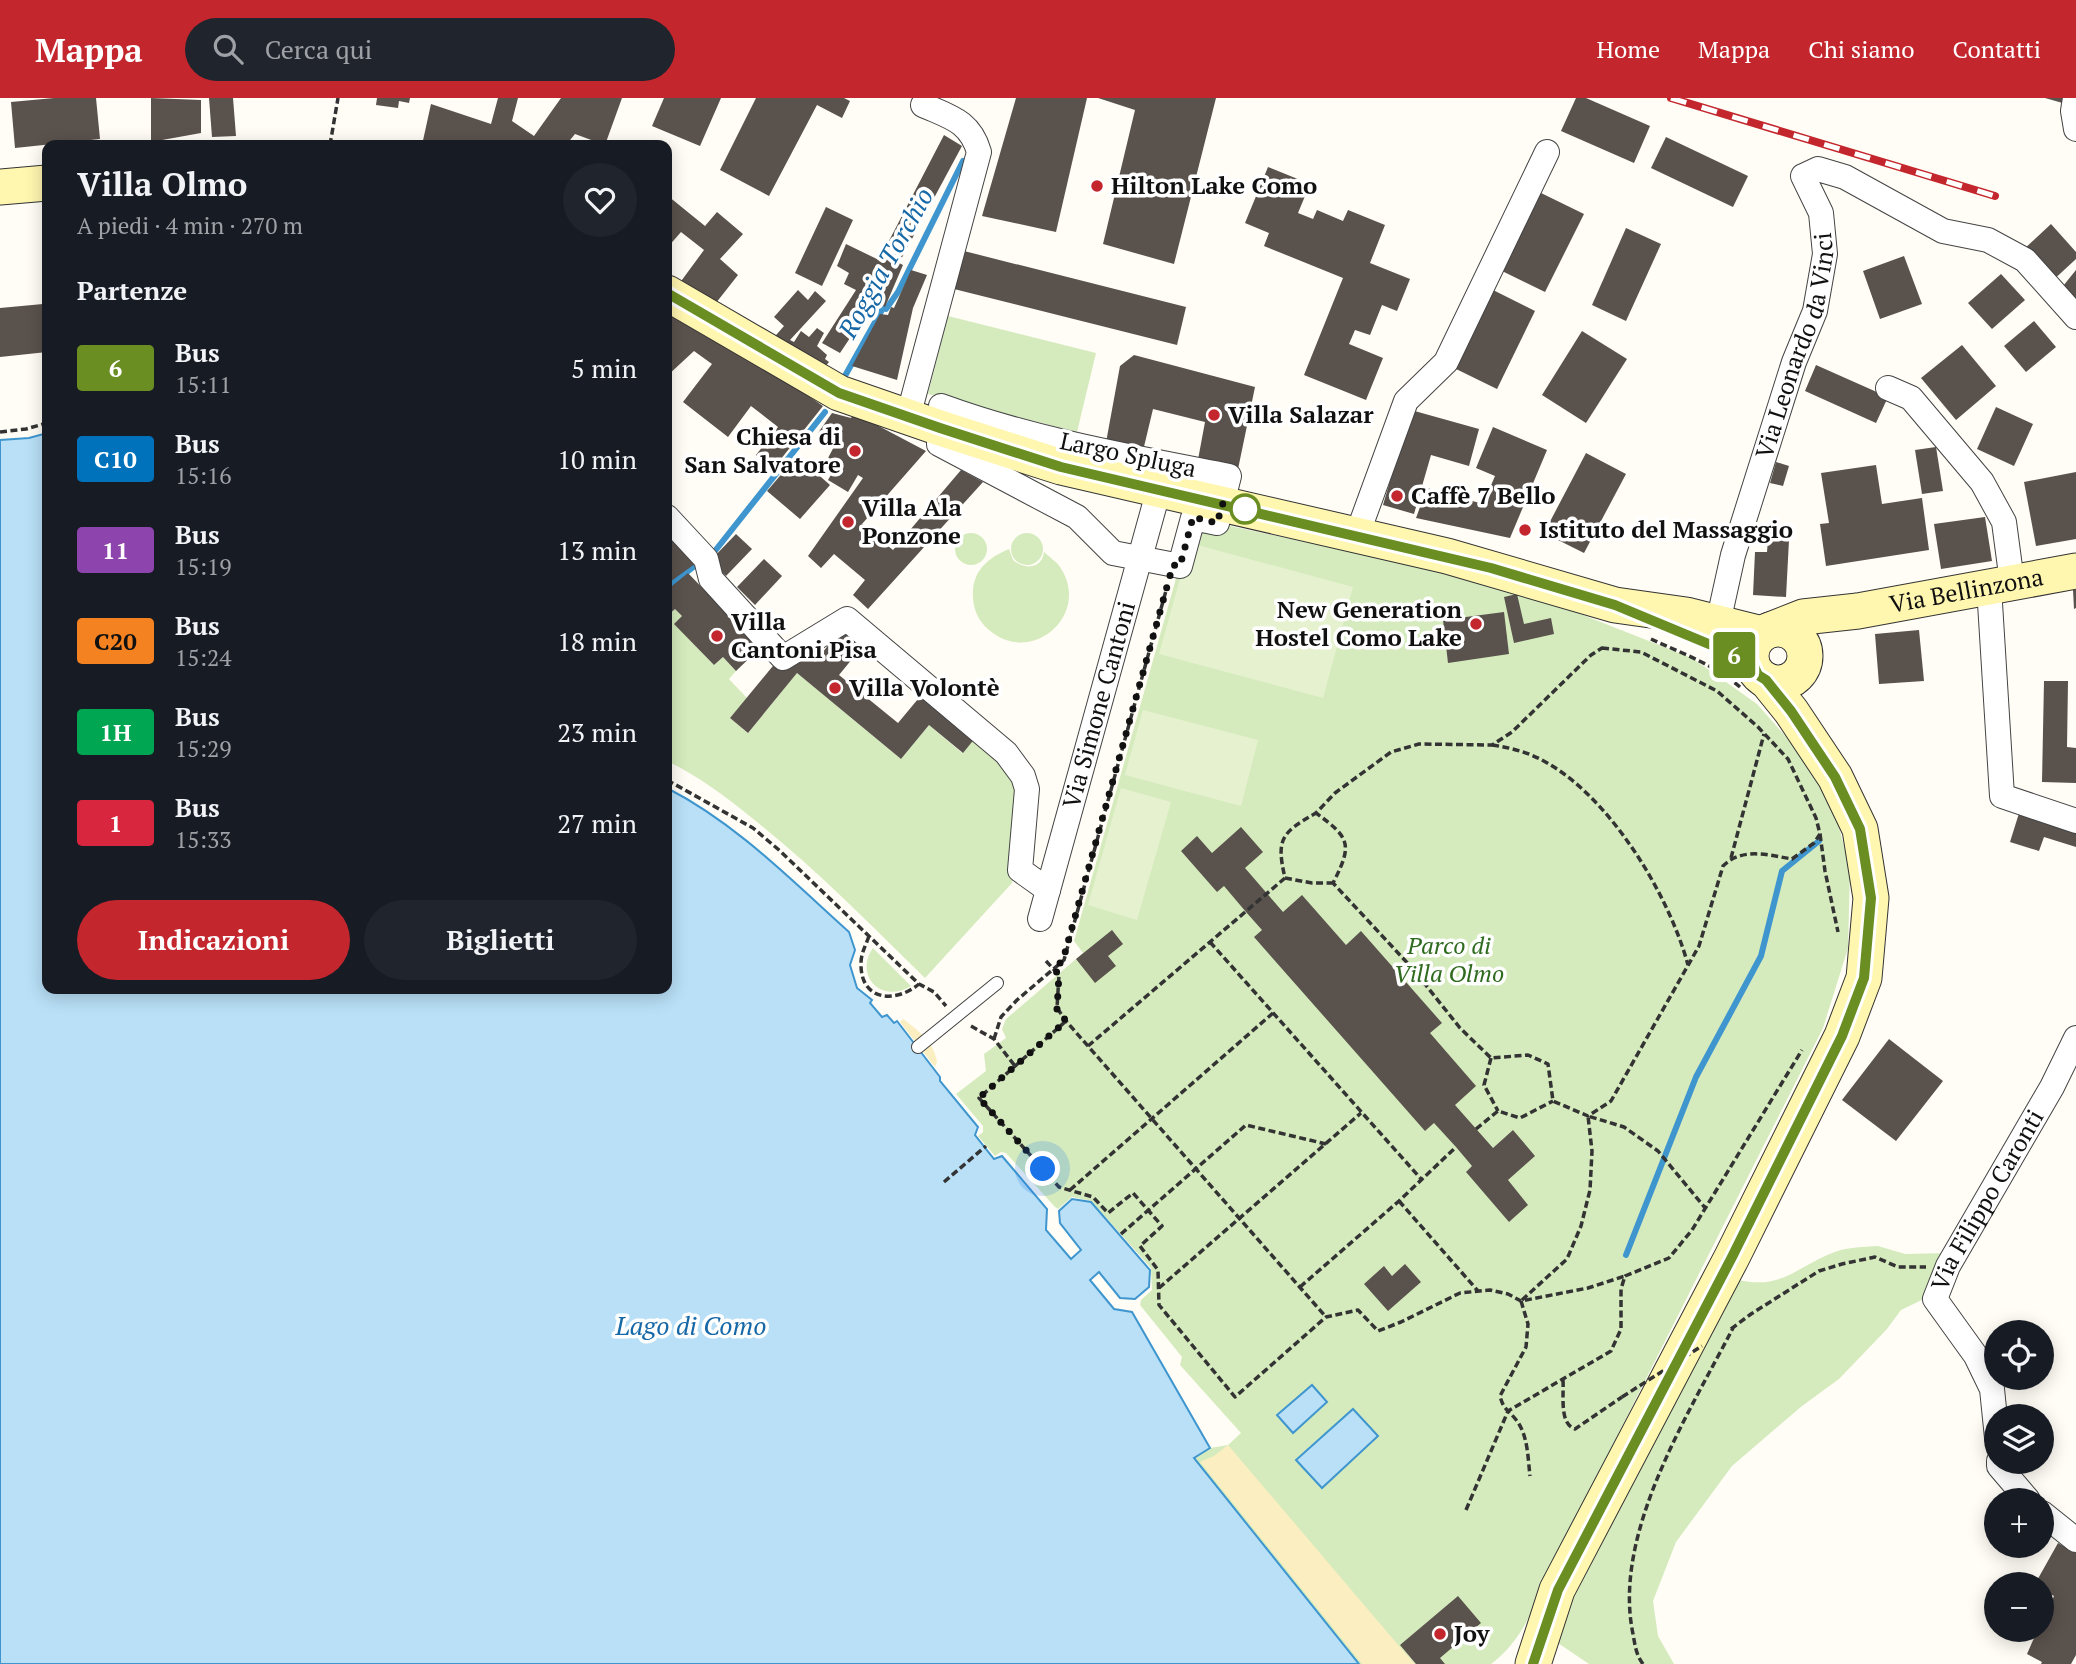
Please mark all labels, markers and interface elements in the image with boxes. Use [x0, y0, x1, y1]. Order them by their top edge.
search box [185, 18, 675, 81]
text: Mappa [35, 28, 143, 71]
icon: search [209, 30, 247, 68]
text: Cerca qui [265, 32, 372, 66]
text: Home [1596, 33, 1660, 65]
text: Mappa [1698, 33, 1770, 65]
text: Chi siamo [1808, 33, 1915, 65]
text: Contatti [1953, 33, 2041, 65]
text: Villa Olmo [77, 162, 247, 205]
button: heart [563, 163, 637, 237]
place label: Hilton Lake Como [1111, 169, 1317, 201]
marker: Hilton Lake Como [1089, 178, 1105, 194]
water label: Roggia Torchio [829, 181, 940, 344]
text: A piedi · 4 min · 270 m [77, 210, 303, 241]
street label: Via Leonardo da Vinci [1747, 231, 1840, 462]
text: Partenze [77, 273, 187, 307]
text: Bus [175, 335, 220, 369]
text: 5 min [571, 351, 637, 385]
text: 6 [109, 352, 122, 384]
text: 15:11 [175, 369, 232, 400]
place label: Villa Salazar [1228, 398, 1374, 430]
marker: Villa Salazar [1206, 407, 1222, 423]
place label: Chiesa di San Salvatore [684, 420, 841, 480]
street label: Largo Spluga [1057, 424, 1199, 484]
text: Bus [175, 426, 220, 460]
text: 10 min [557, 442, 637, 476]
text: C10 [94, 443, 137, 475]
marker: Chiesa di San Salvatore [847, 443, 863, 459]
text: 15:16 [175, 460, 232, 491]
place label: Caffè 7 Bello [1411, 479, 1556, 511]
marker: Caffè 7 Bello [1389, 488, 1405, 504]
place label: Villa Ala Ponzone [862, 491, 963, 551]
unlabelled marker [1230, 494, 1260, 524]
place label: Istituto del Massaggio [1539, 513, 1793, 545]
marker: Villa Ala Ponzone [840, 514, 856, 530]
text: Bus [175, 517, 220, 551]
marker: Istituto del Massaggio [1517, 522, 1533, 538]
text: 13 min [557, 533, 637, 567]
text: 11 [102, 534, 129, 566]
text: 15:19 [175, 551, 232, 582]
street label: Via Bellinzona [1887, 560, 2046, 620]
place label: New Generation Hostel Como Lake [1255, 593, 1463, 653]
street label: Via Simone Cantoni [1054, 598, 1142, 812]
place label: Villa Cantoni Pisa [731, 605, 877, 665]
text: Bus [175, 608, 220, 642]
marker: New Generation Hostel Como Lake [1468, 616, 1484, 632]
text: 18 min [557, 624, 637, 658]
text: C20 [94, 625, 137, 657]
marker: Villa Cantoni Pisa [709, 628, 725, 644]
line badge: 6 [1711, 632, 1757, 678]
text: 6 [1727, 639, 1741, 671]
text: 15:24 [175, 642, 232, 673]
place label: Villa Volontè [849, 671, 1000, 703]
marker: Villa Volontè [827, 680, 843, 696]
text: Bus [175, 699, 220, 733]
text: 23 min [557, 715, 637, 749]
text: 1H [99, 716, 132, 748]
text: 15:29 [175, 733, 232, 764]
text: Bus [175, 790, 220, 824]
text: 27 min [557, 806, 637, 840]
text: 1 [109, 807, 122, 839]
text: 15:33 [175, 824, 232, 855]
button: Indicazioni [77, 900, 350, 980]
button: Biglietti [364, 900, 637, 980]
park label: Parco di Villa Olmo [1394, 929, 1504, 989]
street label: Via Filippo Caronti [1923, 1104, 2050, 1295]
your location [1025, 1151, 1060, 1186]
water label: Lago di Como [615, 1308, 766, 1342]
map controls [1984, 1320, 2054, 1642]
button: locate [1984, 1320, 2054, 1390]
button: layers [1984, 1404, 2054, 1474]
button: + [1984, 1488, 2054, 1558]
button: − [1984, 1572, 2054, 1642]
place label: Joy [1454, 1617, 1491, 1649]
marker: Joy [1432, 1626, 1448, 1642]

